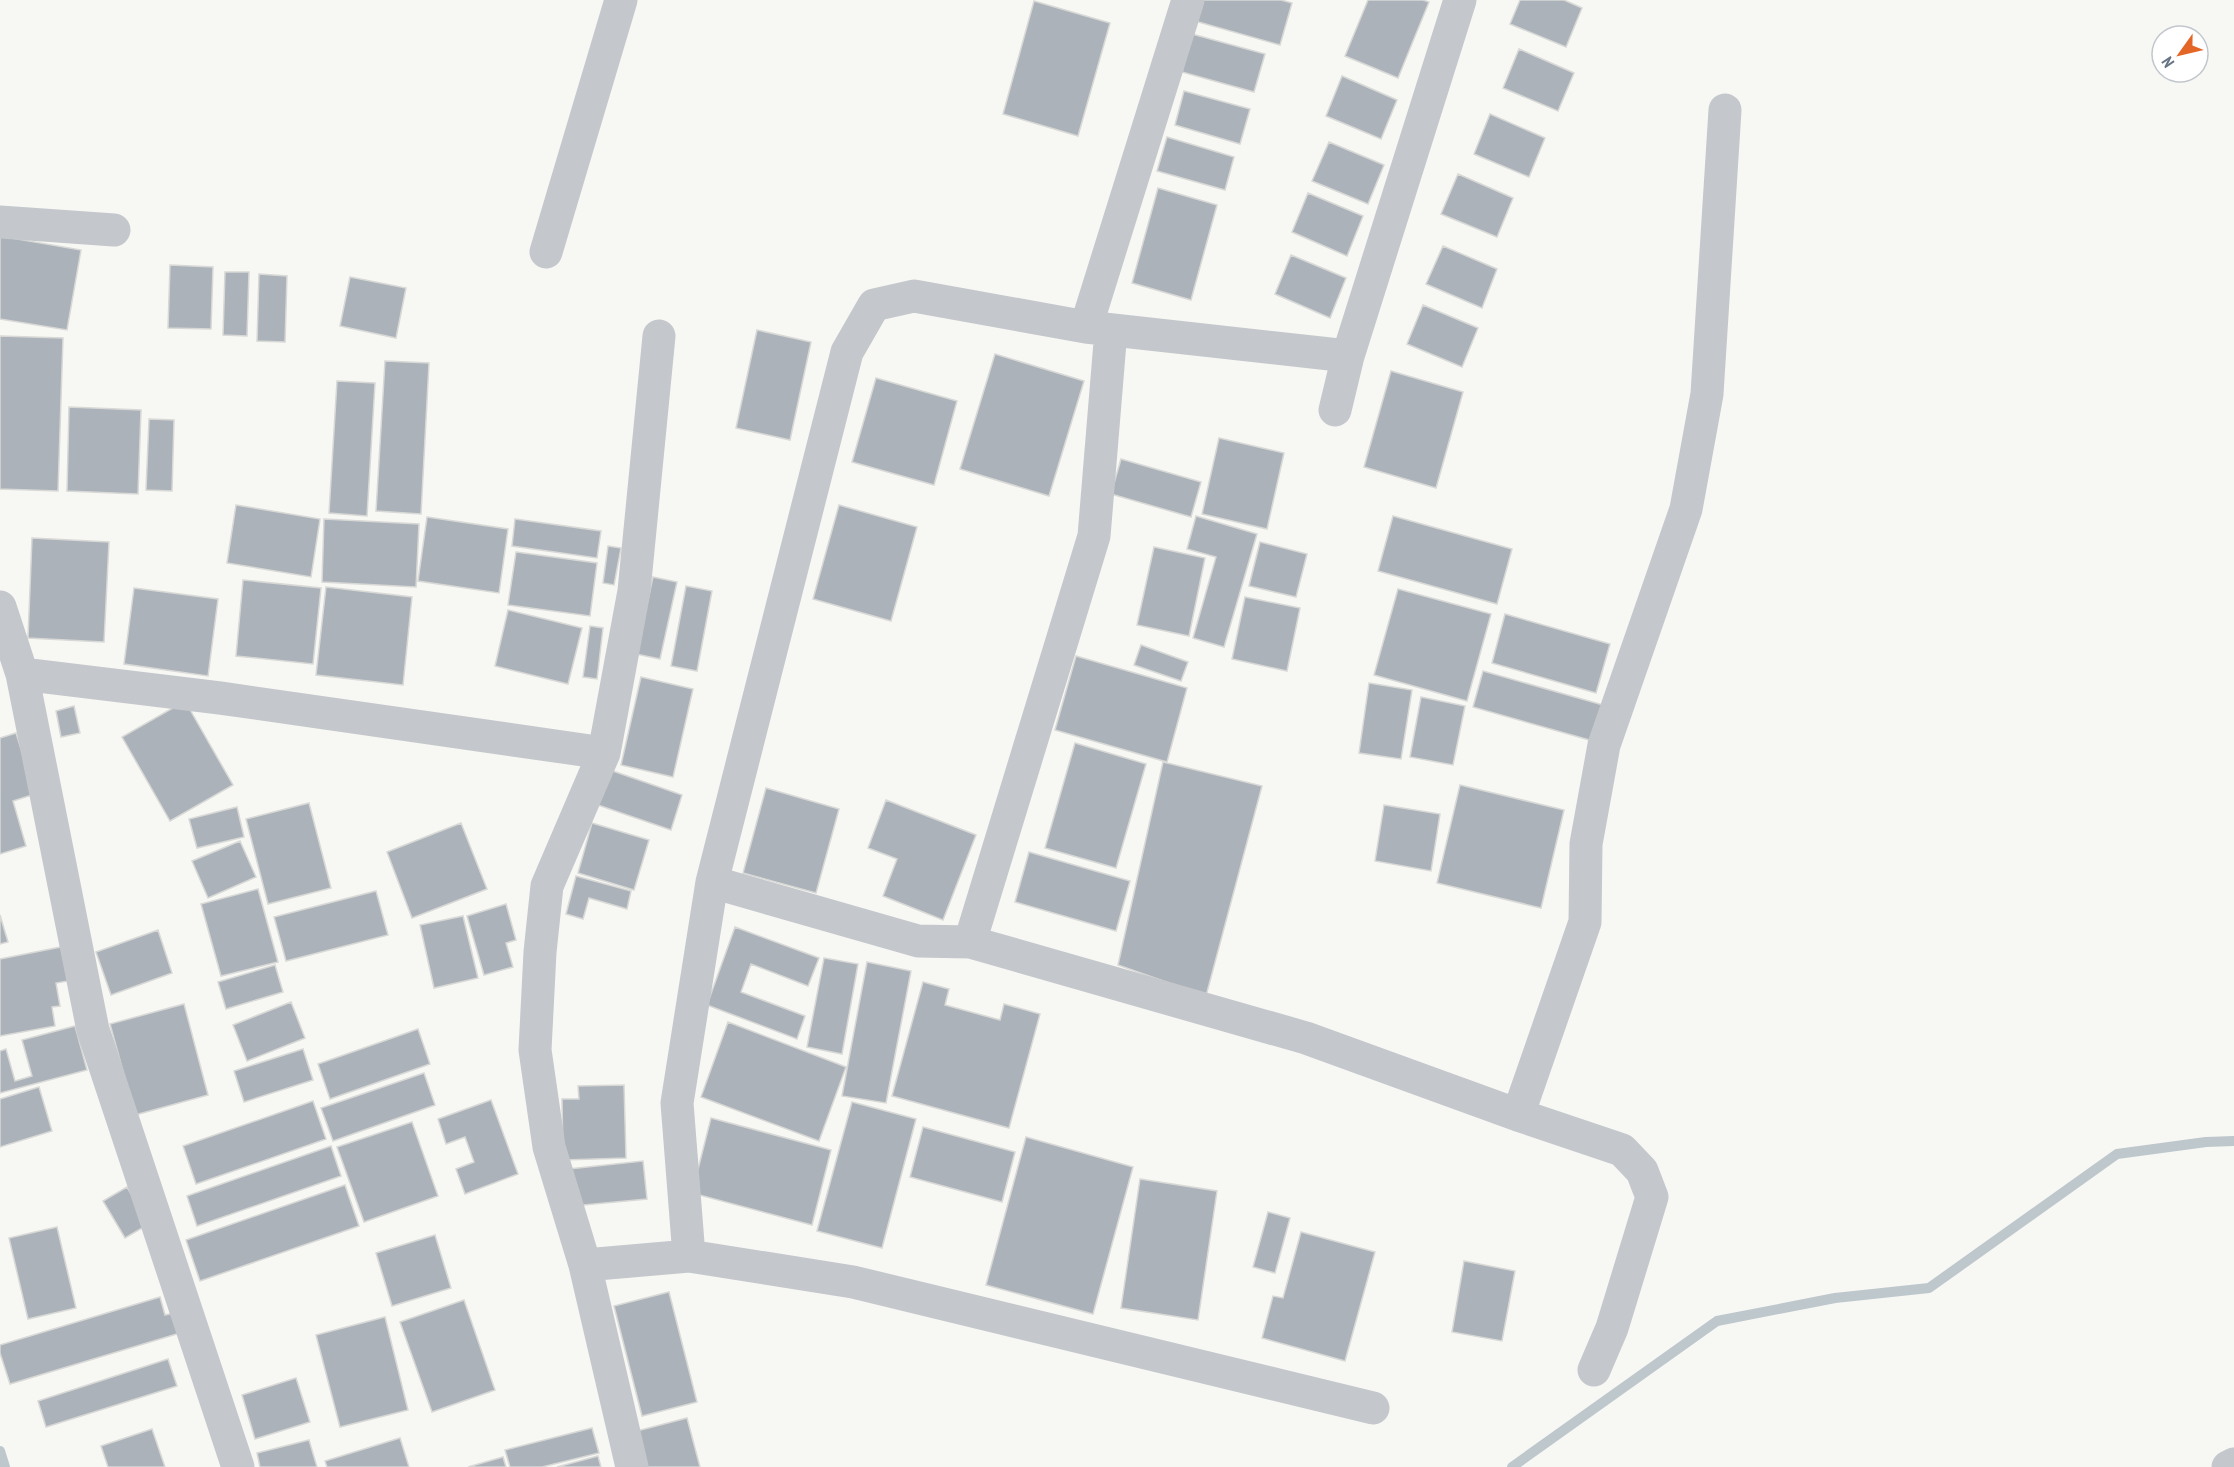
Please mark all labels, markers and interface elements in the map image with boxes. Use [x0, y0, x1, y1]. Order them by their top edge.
north arrow [2150, 24, 2210, 84]
text: N [2157, 53, 2178, 72]

